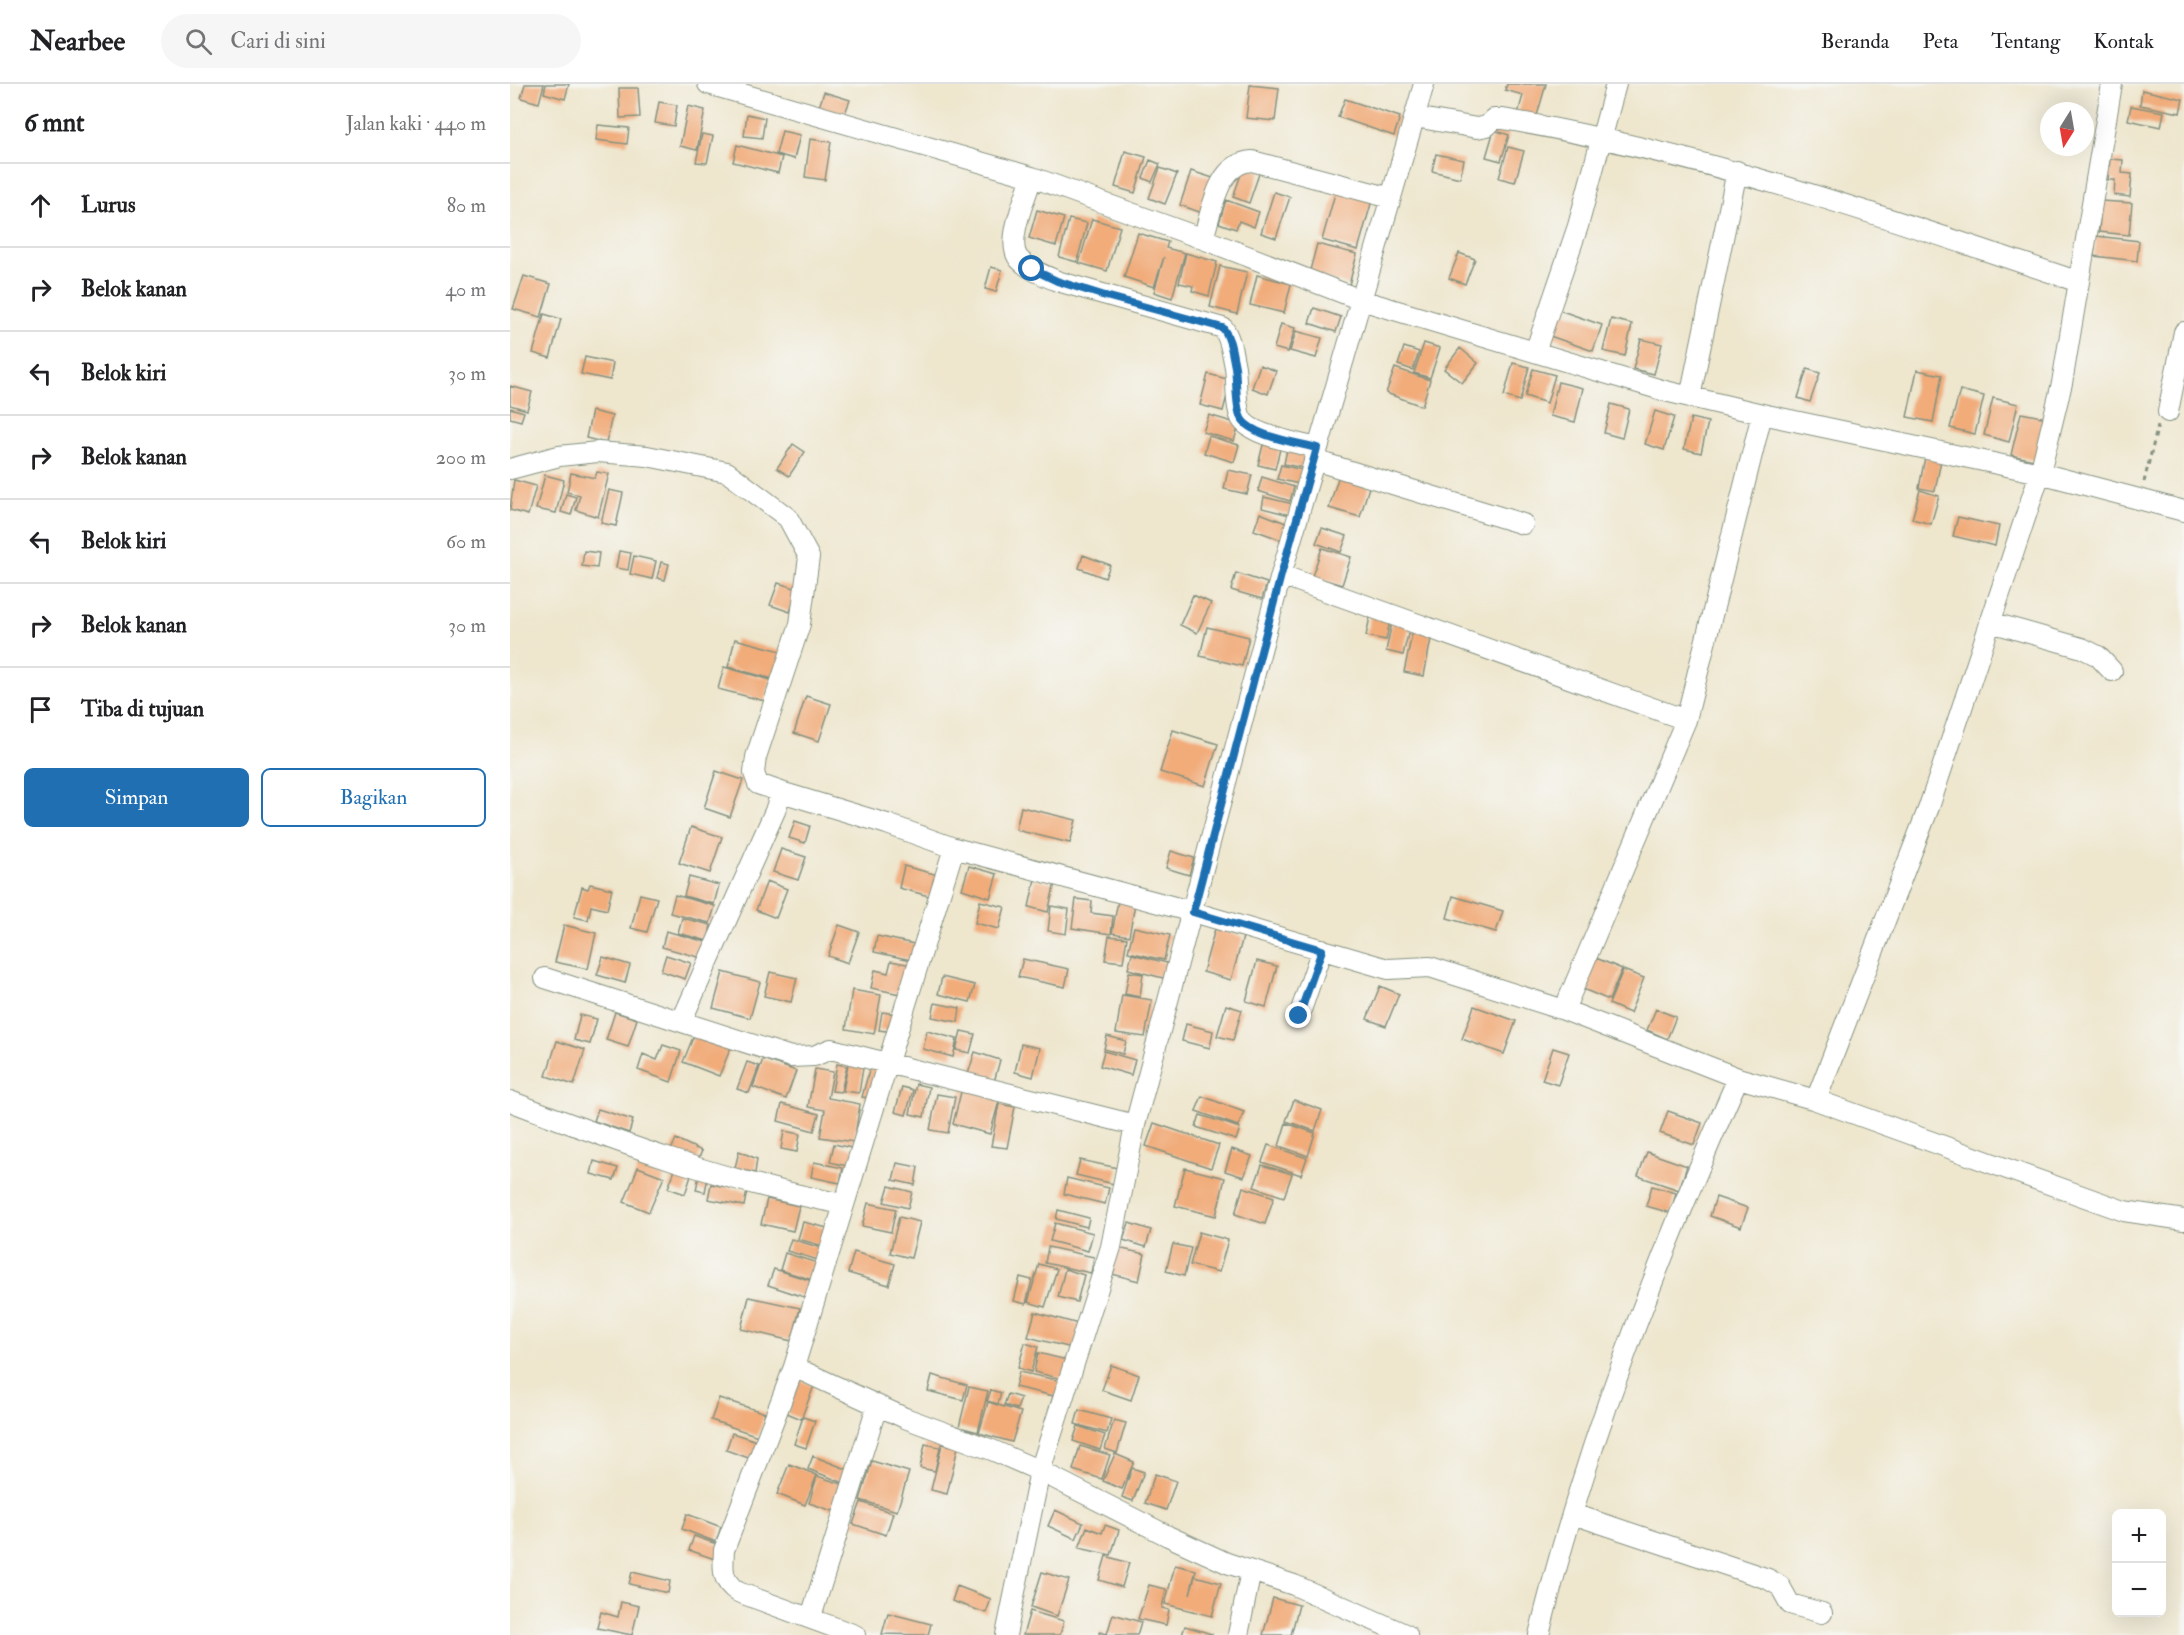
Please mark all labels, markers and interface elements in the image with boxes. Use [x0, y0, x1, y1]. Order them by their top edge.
search box [161, 14, 581, 68]
text: Nearbee [30, 24, 125, 59]
icon: search [182, 25, 215, 58]
text: Cari di sini [230, 27, 326, 55]
text: Beranda [1821, 28, 1889, 55]
text: Peta [1922, 28, 1958, 55]
text: Tentang [1991, 28, 2060, 55]
text: Kontak [2093, 28, 2154, 55]
north arrow [2040, 102, 2094, 156]
text: 6 mnt [24, 107, 84, 139]
text: Jalan kaki · 440 m [346, 111, 486, 136]
icon: ahead [24, 189, 57, 222]
text: Lurus [81, 191, 135, 219]
text: 80 m [447, 193, 486, 218]
route start [1018, 255, 1044, 281]
icon: right [24, 273, 57, 306]
text: Belok kanan [81, 275, 187, 303]
text: 40 m [445, 277, 486, 302]
icon: left [24, 357, 57, 390]
text: Belok kiri [81, 359, 166, 387]
text: 30 m [448, 361, 486, 386]
icon: right [24, 441, 57, 474]
text: Belok kanan [81, 443, 187, 471]
text: 200 m [436, 445, 486, 470]
icon: left [24, 525, 57, 558]
text: Belok kiri [81, 527, 166, 555]
text: 60 m [446, 529, 486, 554]
icon: right [24, 609, 57, 642]
text: Belok kanan [81, 611, 187, 639]
text: 30 m [448, 613, 486, 638]
icon: arrive [24, 693, 57, 726]
text: Tiba di tujuan [81, 695, 204, 723]
button: Simpan [24, 768, 249, 827]
button: Bagikan [261, 768, 486, 827]
route end [1285, 1002, 1311, 1028]
map controls [2112, 1509, 2166, 1617]
button: + [2112, 1509, 2166, 1563]
button: − [2112, 1563, 2166, 1617]

